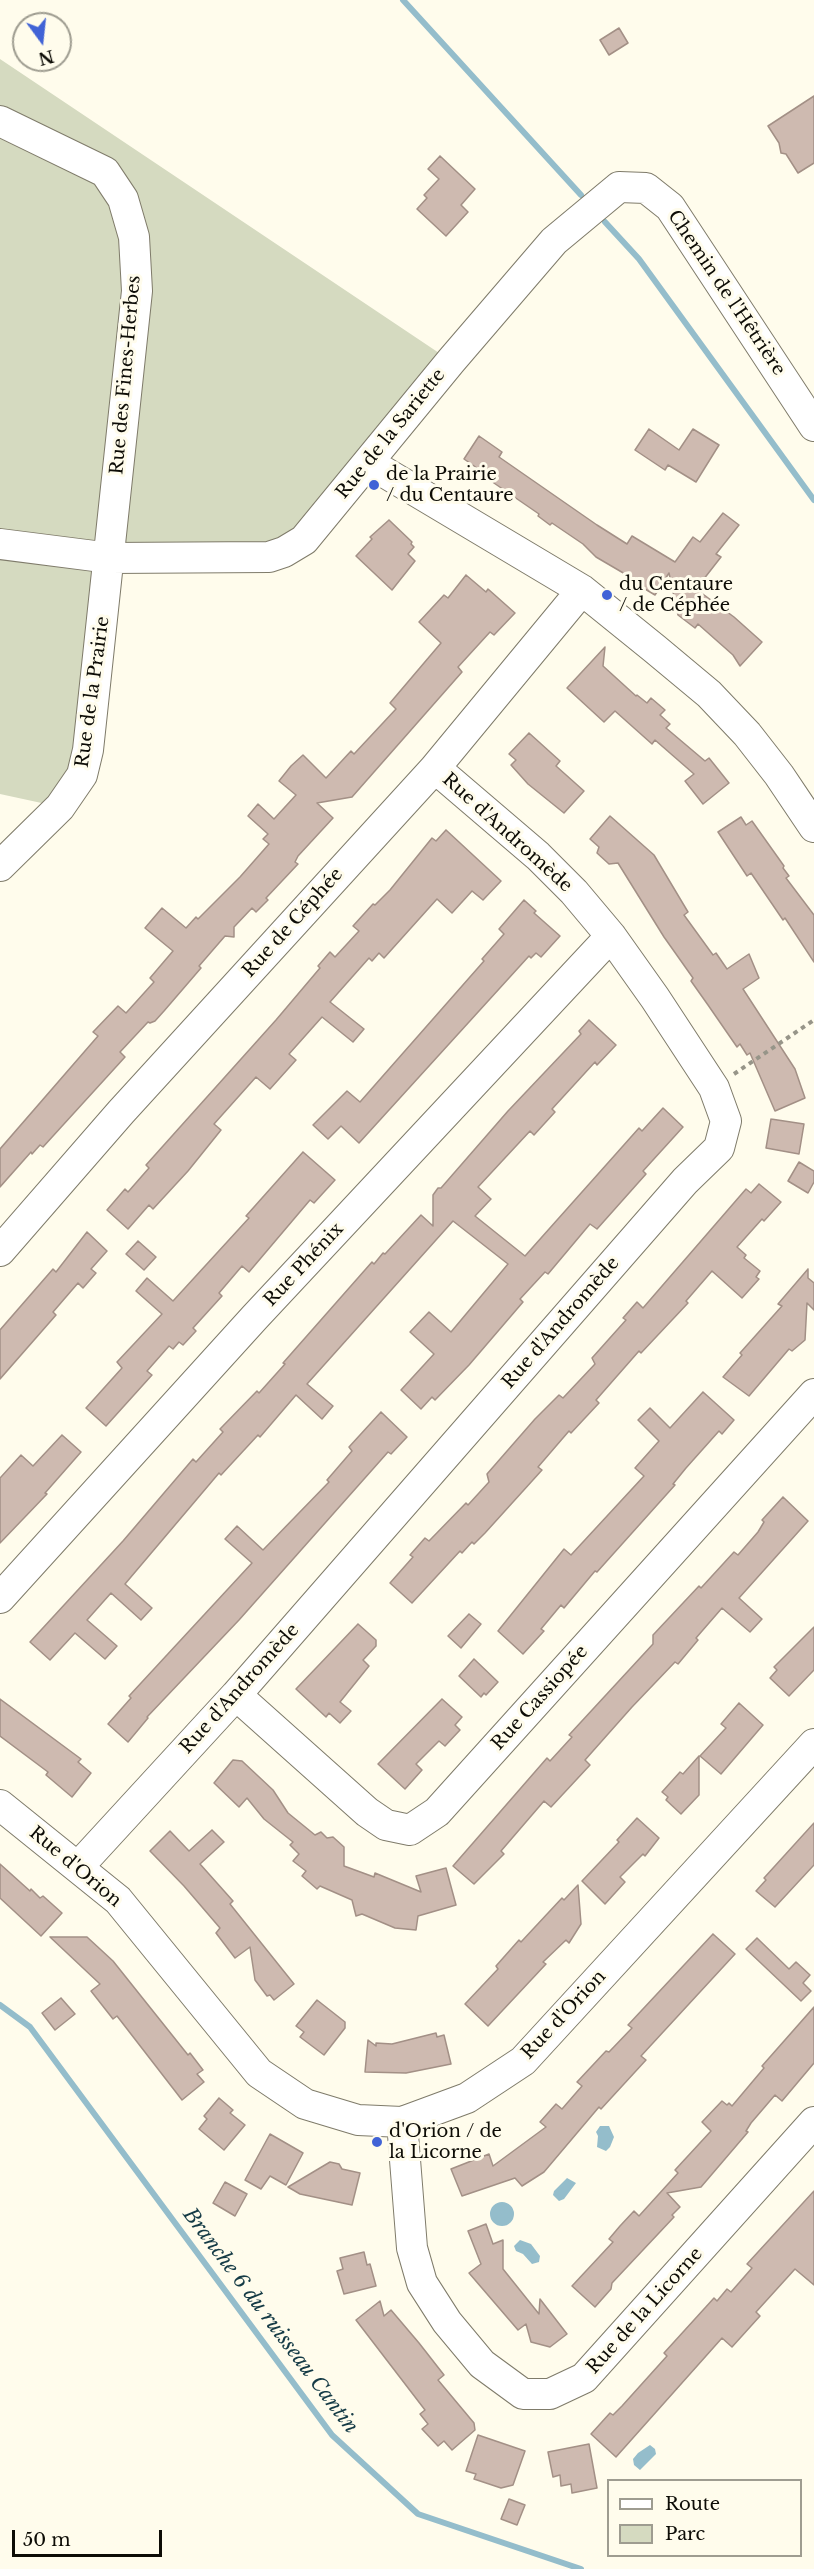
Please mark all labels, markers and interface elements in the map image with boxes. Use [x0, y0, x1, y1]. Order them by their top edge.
north arrow [12, 12, 72, 72]
text: N [36, 46, 56, 69]
street label: Chemin de l'Hêtrière [663, 206, 789, 380]
street label: Rue des Fines-Herbes [107, 274, 145, 476]
street label: Rue de la Sariette [332, 365, 450, 503]
place label: de la Prairie / du Centaure [386, 464, 514, 506]
marker: de la Prairie / du Centaure [367, 478, 381, 492]
place label: du Centaure / de Céphée [619, 574, 733, 616]
marker: du Centaure / de Céphée [600, 588, 614, 602]
street label: Rue de la Prairie [72, 615, 114, 769]
street label: Rue d'Andromède [438, 769, 576, 897]
street label: Rue de Céphée [238, 864, 348, 982]
street label: Rue Phénix [260, 1219, 348, 1311]
street label: Rue d'Andromède [498, 1253, 624, 1393]
street label: Rue d'Andromède [176, 1620, 304, 1758]
street label: Rue Cassiopée [487, 1641, 593, 1755]
street label: Rue d'Orion [25, 1822, 125, 1912]
street label: Rue d'Orion [517, 1966, 611, 2064]
place label: d'Orion / de la Licorne [389, 2121, 502, 2164]
marker: d'Orion / de la Licorne [370, 2135, 384, 2149]
water label: Branche 6 du ruisseau Cantin [177, 2204, 363, 2438]
street label: Rue de la Licorne [583, 2243, 707, 2379]
legend [607, 2479, 802, 2557]
text: Route [665, 2493, 720, 2515]
scale bar [15, 2518, 165, 2556]
text: Parc [665, 2523, 705, 2545]
text: 50 m [23, 2529, 71, 2551]

